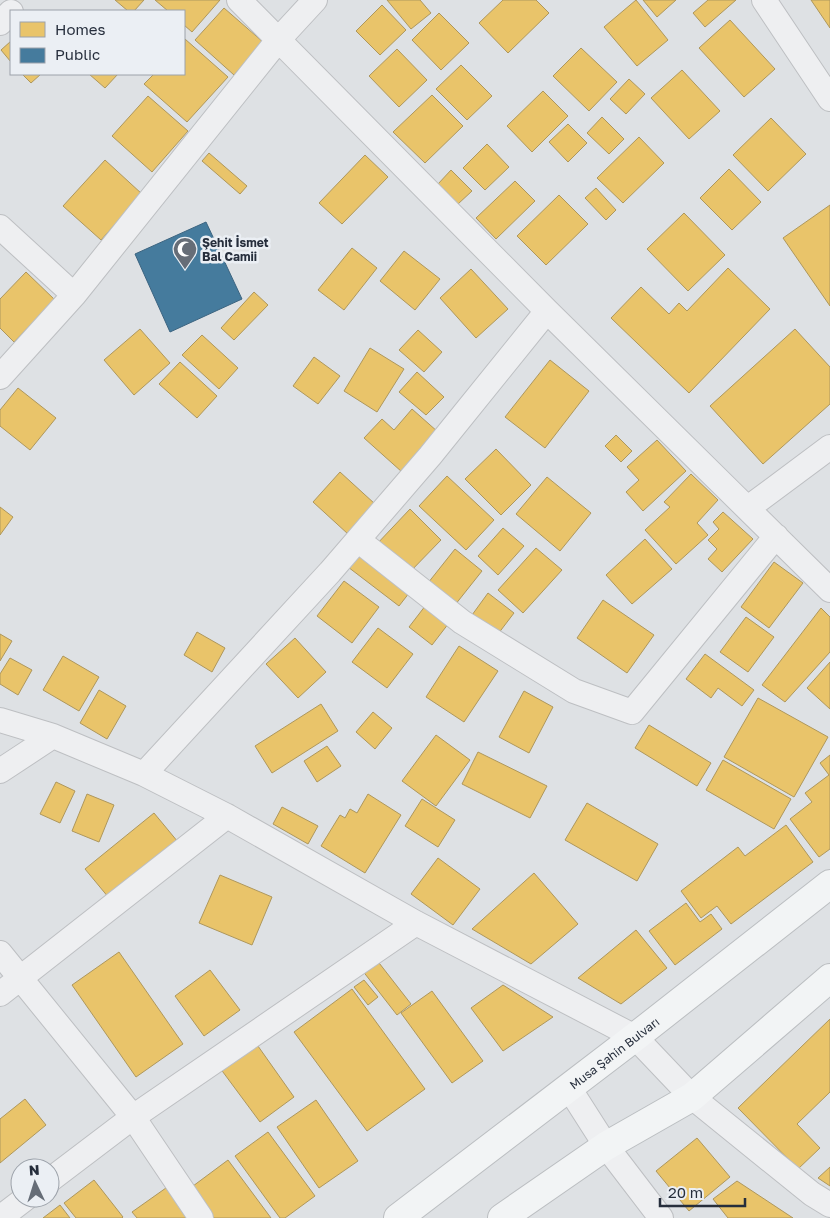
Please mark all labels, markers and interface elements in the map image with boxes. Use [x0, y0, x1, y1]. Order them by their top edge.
legend [10, 10, 185, 75]
text: Homes [55, 20, 105, 38]
text: Public [55, 45, 100, 63]
place label: Şehit İsmet Bal Camii [202, 235, 269, 264]
mosque icon: Şehit İsmet Bal Camii [172, 236, 198, 270]
street label: Musa Şahin Bulvarı [566, 1014, 662, 1092]
north arrow [10, 1158, 60, 1208]
text: N [28, 1161, 40, 1178]
scale bar [660, 1176, 745, 1208]
text: 20 m [668, 1183, 703, 1201]

